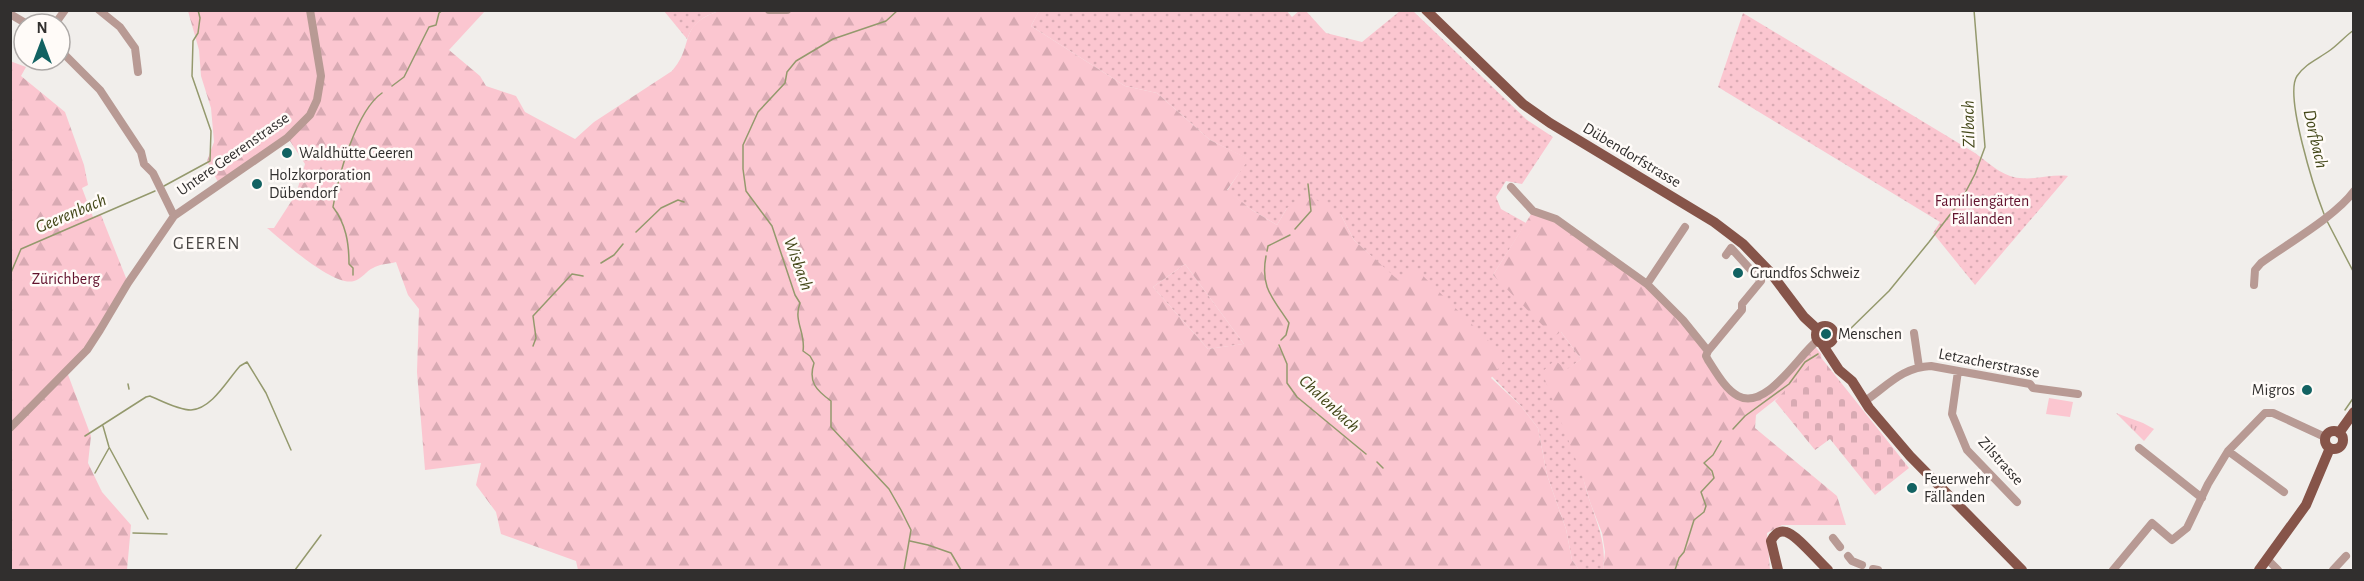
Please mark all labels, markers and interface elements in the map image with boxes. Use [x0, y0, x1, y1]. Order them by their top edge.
north arrow [12, 12, 72, 72]
text: N [36, 20, 48, 36]
water label: Zilbach [1960, 100, 1978, 148]
water label: Dorfbach [2300, 108, 2330, 170]
street label: Untere Geerenstrasse [174, 109, 292, 199]
street label: Dübendorfstrasse [1580, 120, 1684, 190]
place label: Waldhütte Geeren [299, 145, 413, 161]
marker: Waldhütte Geeren [280, 146, 294, 160]
place label: Holzkorporation Dübendorf [269, 167, 371, 201]
marker: Holzkorporation Dübendorf [250, 177, 264, 191]
water label: Geerenbach [33, 191, 109, 237]
park label: Familiengärten Fällanden [1935, 193, 2029, 227]
district label: GEEREN [173, 235, 241, 253]
water label: Wisbach [780, 235, 816, 293]
place label: Grundfos Schweiz [1750, 265, 1860, 281]
marker: Grundfos Schweiz [1731, 266, 1745, 280]
park label: Zürichberg [32, 271, 100, 287]
place label: Menschen [1838, 326, 1902, 342]
marker: Menschen [1819, 327, 1833, 341]
street label: Letzacherstrasse [1937, 345, 2041, 381]
water label: Chalenbach [1295, 372, 1363, 436]
place label: Migros [2252, 382, 2295, 398]
marker: Migros [2300, 383, 2314, 397]
street label: Zilstrasse [1975, 434, 2027, 488]
place label: Feuerwehr Fällanden [1924, 471, 1991, 505]
marker: Feuerwehr Fällanden [1905, 481, 1919, 495]

